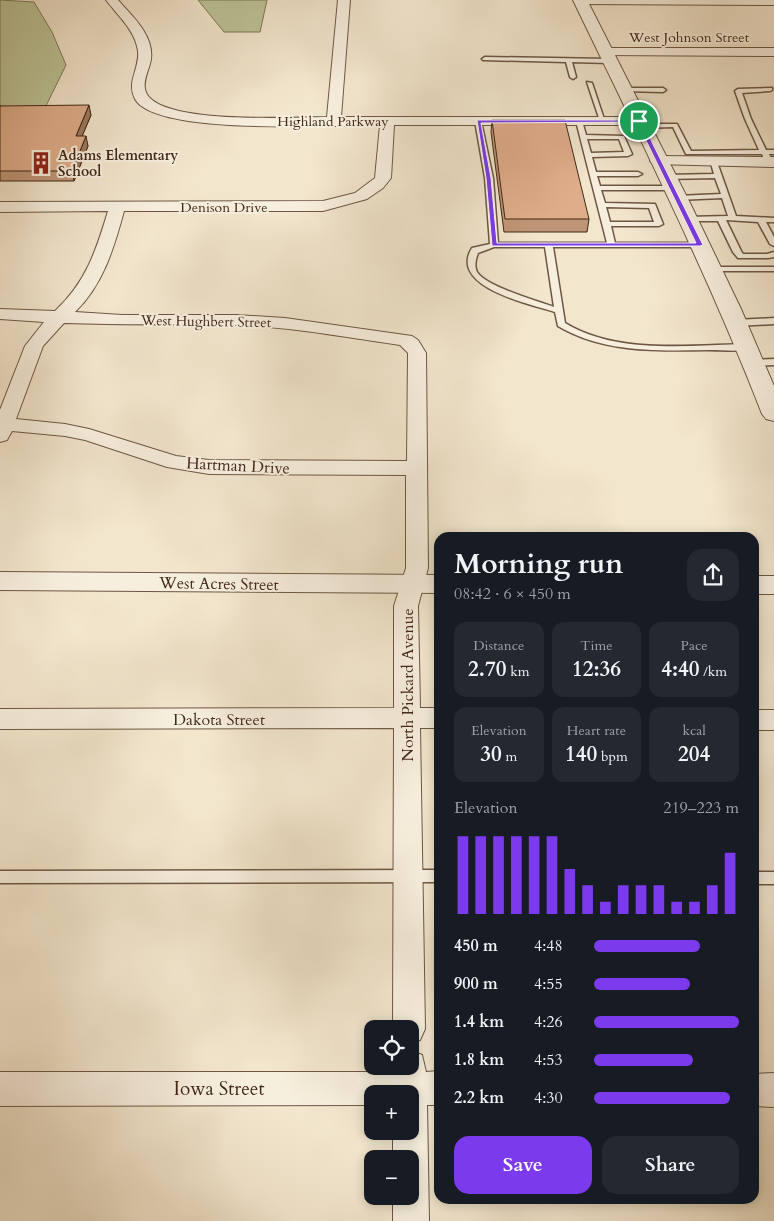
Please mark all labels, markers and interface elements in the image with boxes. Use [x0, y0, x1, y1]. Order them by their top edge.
street label: West Johnson Street [628, 28, 750, 47]
pin [618, 100, 660, 142]
icon: arrive [625, 107, 653, 135]
street label: Highland Parkway [277, 112, 389, 131]
place label: Adams Elementary School [58, 146, 178, 181]
building icon: Adams Elementary School [28, 150, 54, 176]
street label: Denison Drive [180, 198, 268, 217]
street label: West Hughbert Street [140, 311, 272, 332]
street label: Hartman Drive [186, 452, 290, 480]
text: Morning run [454, 545, 623, 583]
button: share [687, 549, 739, 601]
street label: West Acres Street [158, 572, 279, 596]
text: 08:42 · 6 × 450 m [454, 583, 571, 605]
street label: North Pickard Avenue [397, 608, 419, 762]
text: Distance [473, 636, 524, 655]
text: Time [580, 636, 613, 655]
text: Pace [681, 636, 708, 655]
text: 2.70 [468, 655, 506, 684]
text: 12:36 [572, 655, 621, 684]
text: 4:40 [661, 655, 700, 684]
text: km [506, 662, 530, 681]
text: /km [700, 662, 727, 681]
street label: Dakota Street [173, 709, 265, 731]
text: Elevation [471, 721, 527, 740]
text: Heart rate [567, 721, 626, 740]
text: kcal [682, 721, 706, 740]
text: 30 [480, 740, 502, 769]
text: 140 [565, 740, 597, 769]
text: 204 [678, 740, 710, 769]
text: m [502, 747, 517, 766]
text: bpm [597, 747, 628, 766]
text: Elevation [454, 797, 518, 819]
text: 219–223 m [663, 797, 739, 819]
text: 450 m [454, 935, 498, 957]
text: 4:48 [534, 935, 563, 957]
text: 900 m [454, 973, 498, 995]
text: 4:55 [534, 973, 563, 995]
text: 1.4 km [454, 1011, 504, 1033]
text: 4:26 [534, 1011, 563, 1033]
map controls [364, 1020, 419, 1205]
button: locate [364, 1020, 419, 1075]
text: 1.8 km [454, 1049, 504, 1071]
text: 4:53 [534, 1049, 563, 1071]
street label: Iowa Street [173, 1076, 265, 1102]
button: + [364, 1085, 419, 1140]
text: 2.2 km [454, 1087, 504, 1109]
text: 4:30 [534, 1087, 563, 1109]
button: Save [454, 1136, 592, 1194]
button: Share [602, 1136, 739, 1194]
button: − [364, 1150, 419, 1205]

